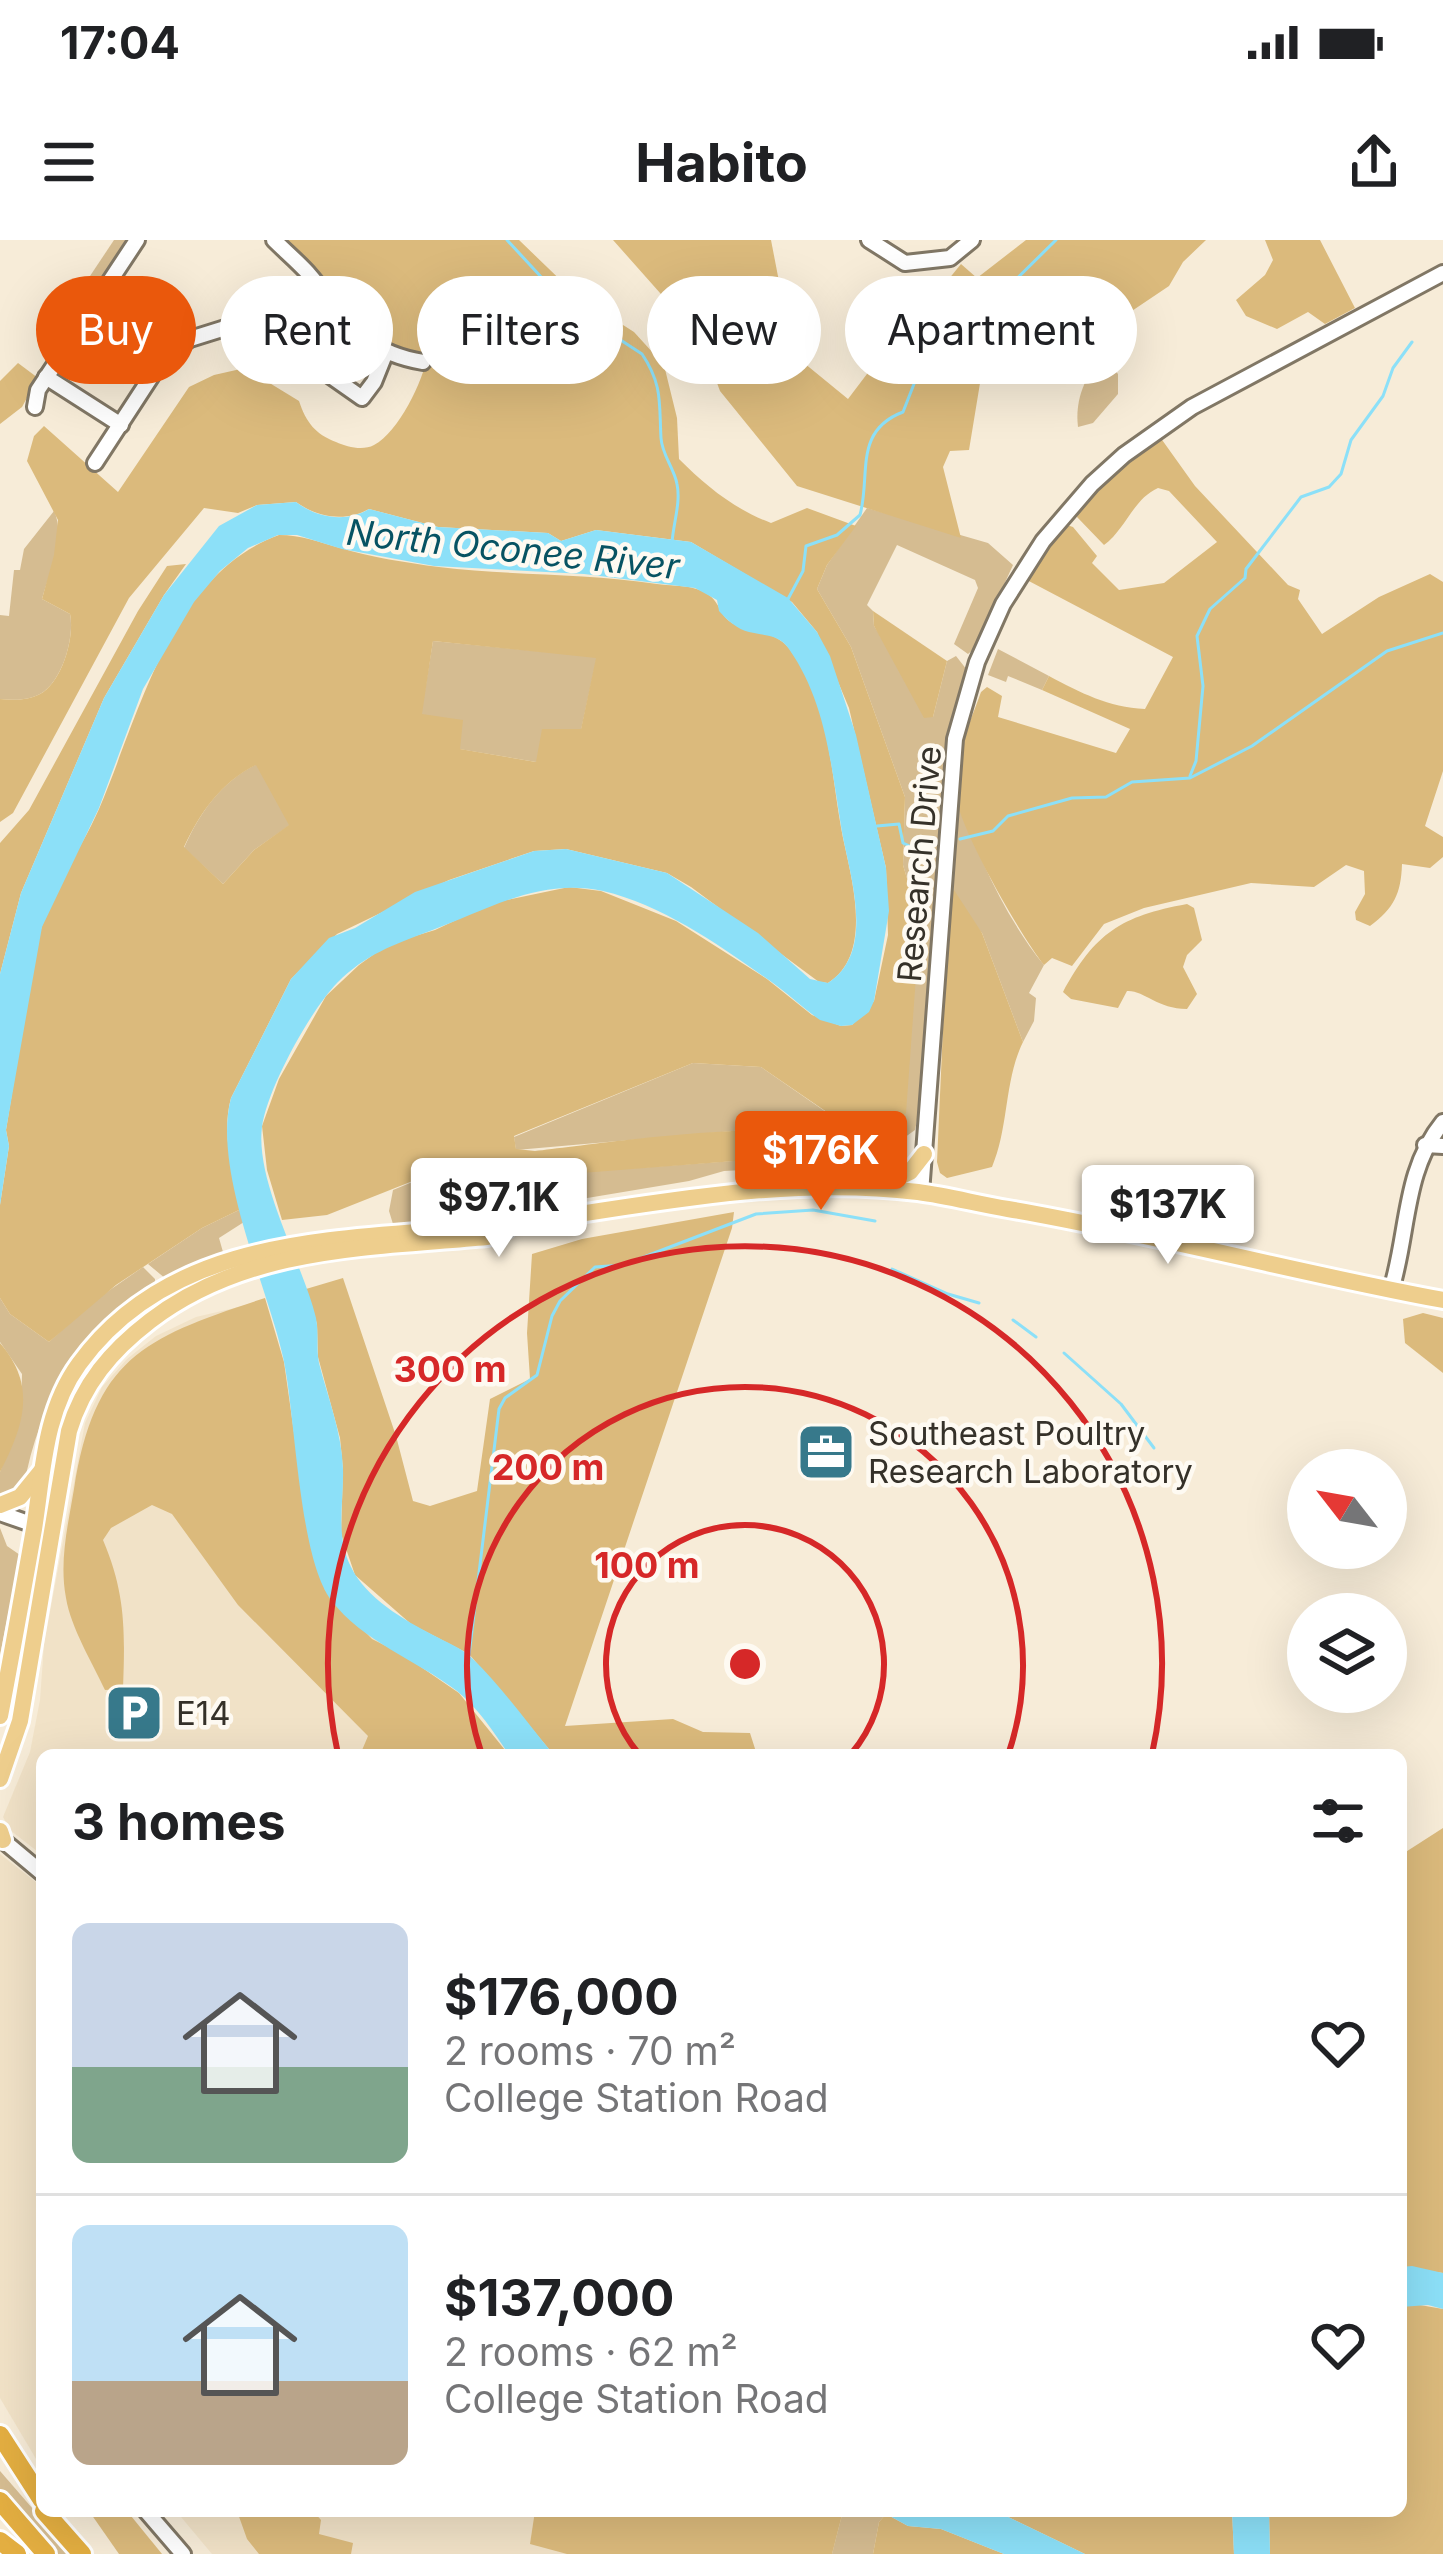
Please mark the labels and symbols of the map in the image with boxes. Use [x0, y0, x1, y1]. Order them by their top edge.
water label: North Oconee River [344, 510, 683, 589]
street label: Research Drive [889, 744, 949, 984]
pin: $176K [737, 1111, 905, 1213]
pin: $97.1K [401, 1158, 597, 1260]
pin: $137K [1084, 1165, 1252, 1267]
text: 300 m [393, 1347, 507, 1391]
place label: Southeast Poultry Research Laboratory [868, 1413, 1193, 1491]
office icon: Southeast Poultry Research Laboratory [795, 1421, 857, 1483]
text: 200 m [492, 1445, 604, 1489]
north arrow [1287, 1449, 1407, 1569]
text: 100 m [594, 1543, 700, 1587]
centre of rings [724, 1643, 766, 1685]
parking icon: E14 [103, 1682, 165, 1744]
place label: E14 [176, 1693, 231, 1733]

